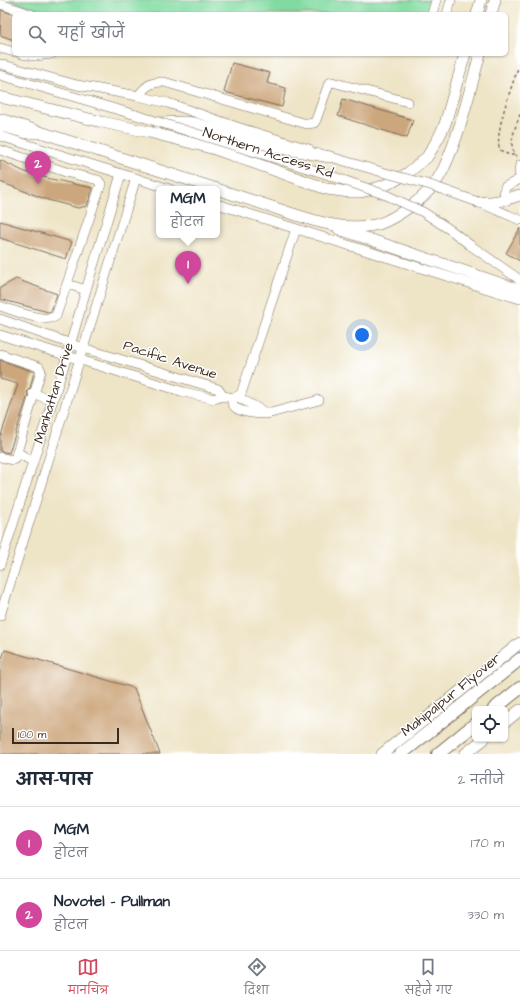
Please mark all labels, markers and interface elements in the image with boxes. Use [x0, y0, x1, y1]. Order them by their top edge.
search box [12, 12, 508, 56]
icon: search [26, 23, 48, 45]
text: यहाँ खोजें [58, 23, 125, 44]
street label: Northern Access Rd [200, 122, 336, 184]
pin: 2 [25, 151, 51, 184]
popup [156, 186, 220, 238]
text: MGM [170, 188, 206, 209]
text: होटल [170, 213, 204, 231]
pin: 1 [175, 251, 201, 284]
your location [352, 325, 372, 345]
street label: Pacific Avenue [121, 335, 220, 385]
street label: Manhattan Drive [29, 340, 79, 446]
street label: Mahipalpur Flyover [397, 648, 505, 742]
map controls [472, 706, 508, 742]
button: locate [472, 706, 508, 742]
scale bar [12, 726, 119, 745]
text: 100 m [18, 727, 46, 742]
text: आस-पास [16, 768, 92, 792]
text: 2 नतीजे [458, 771, 504, 789]
text: MGM [54, 819, 89, 840]
text: 1 [28, 834, 30, 852]
text: 170 m [471, 834, 504, 852]
text: होटल [54, 844, 88, 862]
text: Novotel - Pullman [54, 891, 170, 912]
text: 2 [25, 906, 33, 924]
text: 330 m [467, 906, 504, 924]
text: होटल [54, 916, 88, 934]
tab: मानचित्र [68, 956, 108, 1002]
tab: दिशा [244, 956, 269, 1002]
tab: सहेजे गए [405, 956, 452, 1002]

